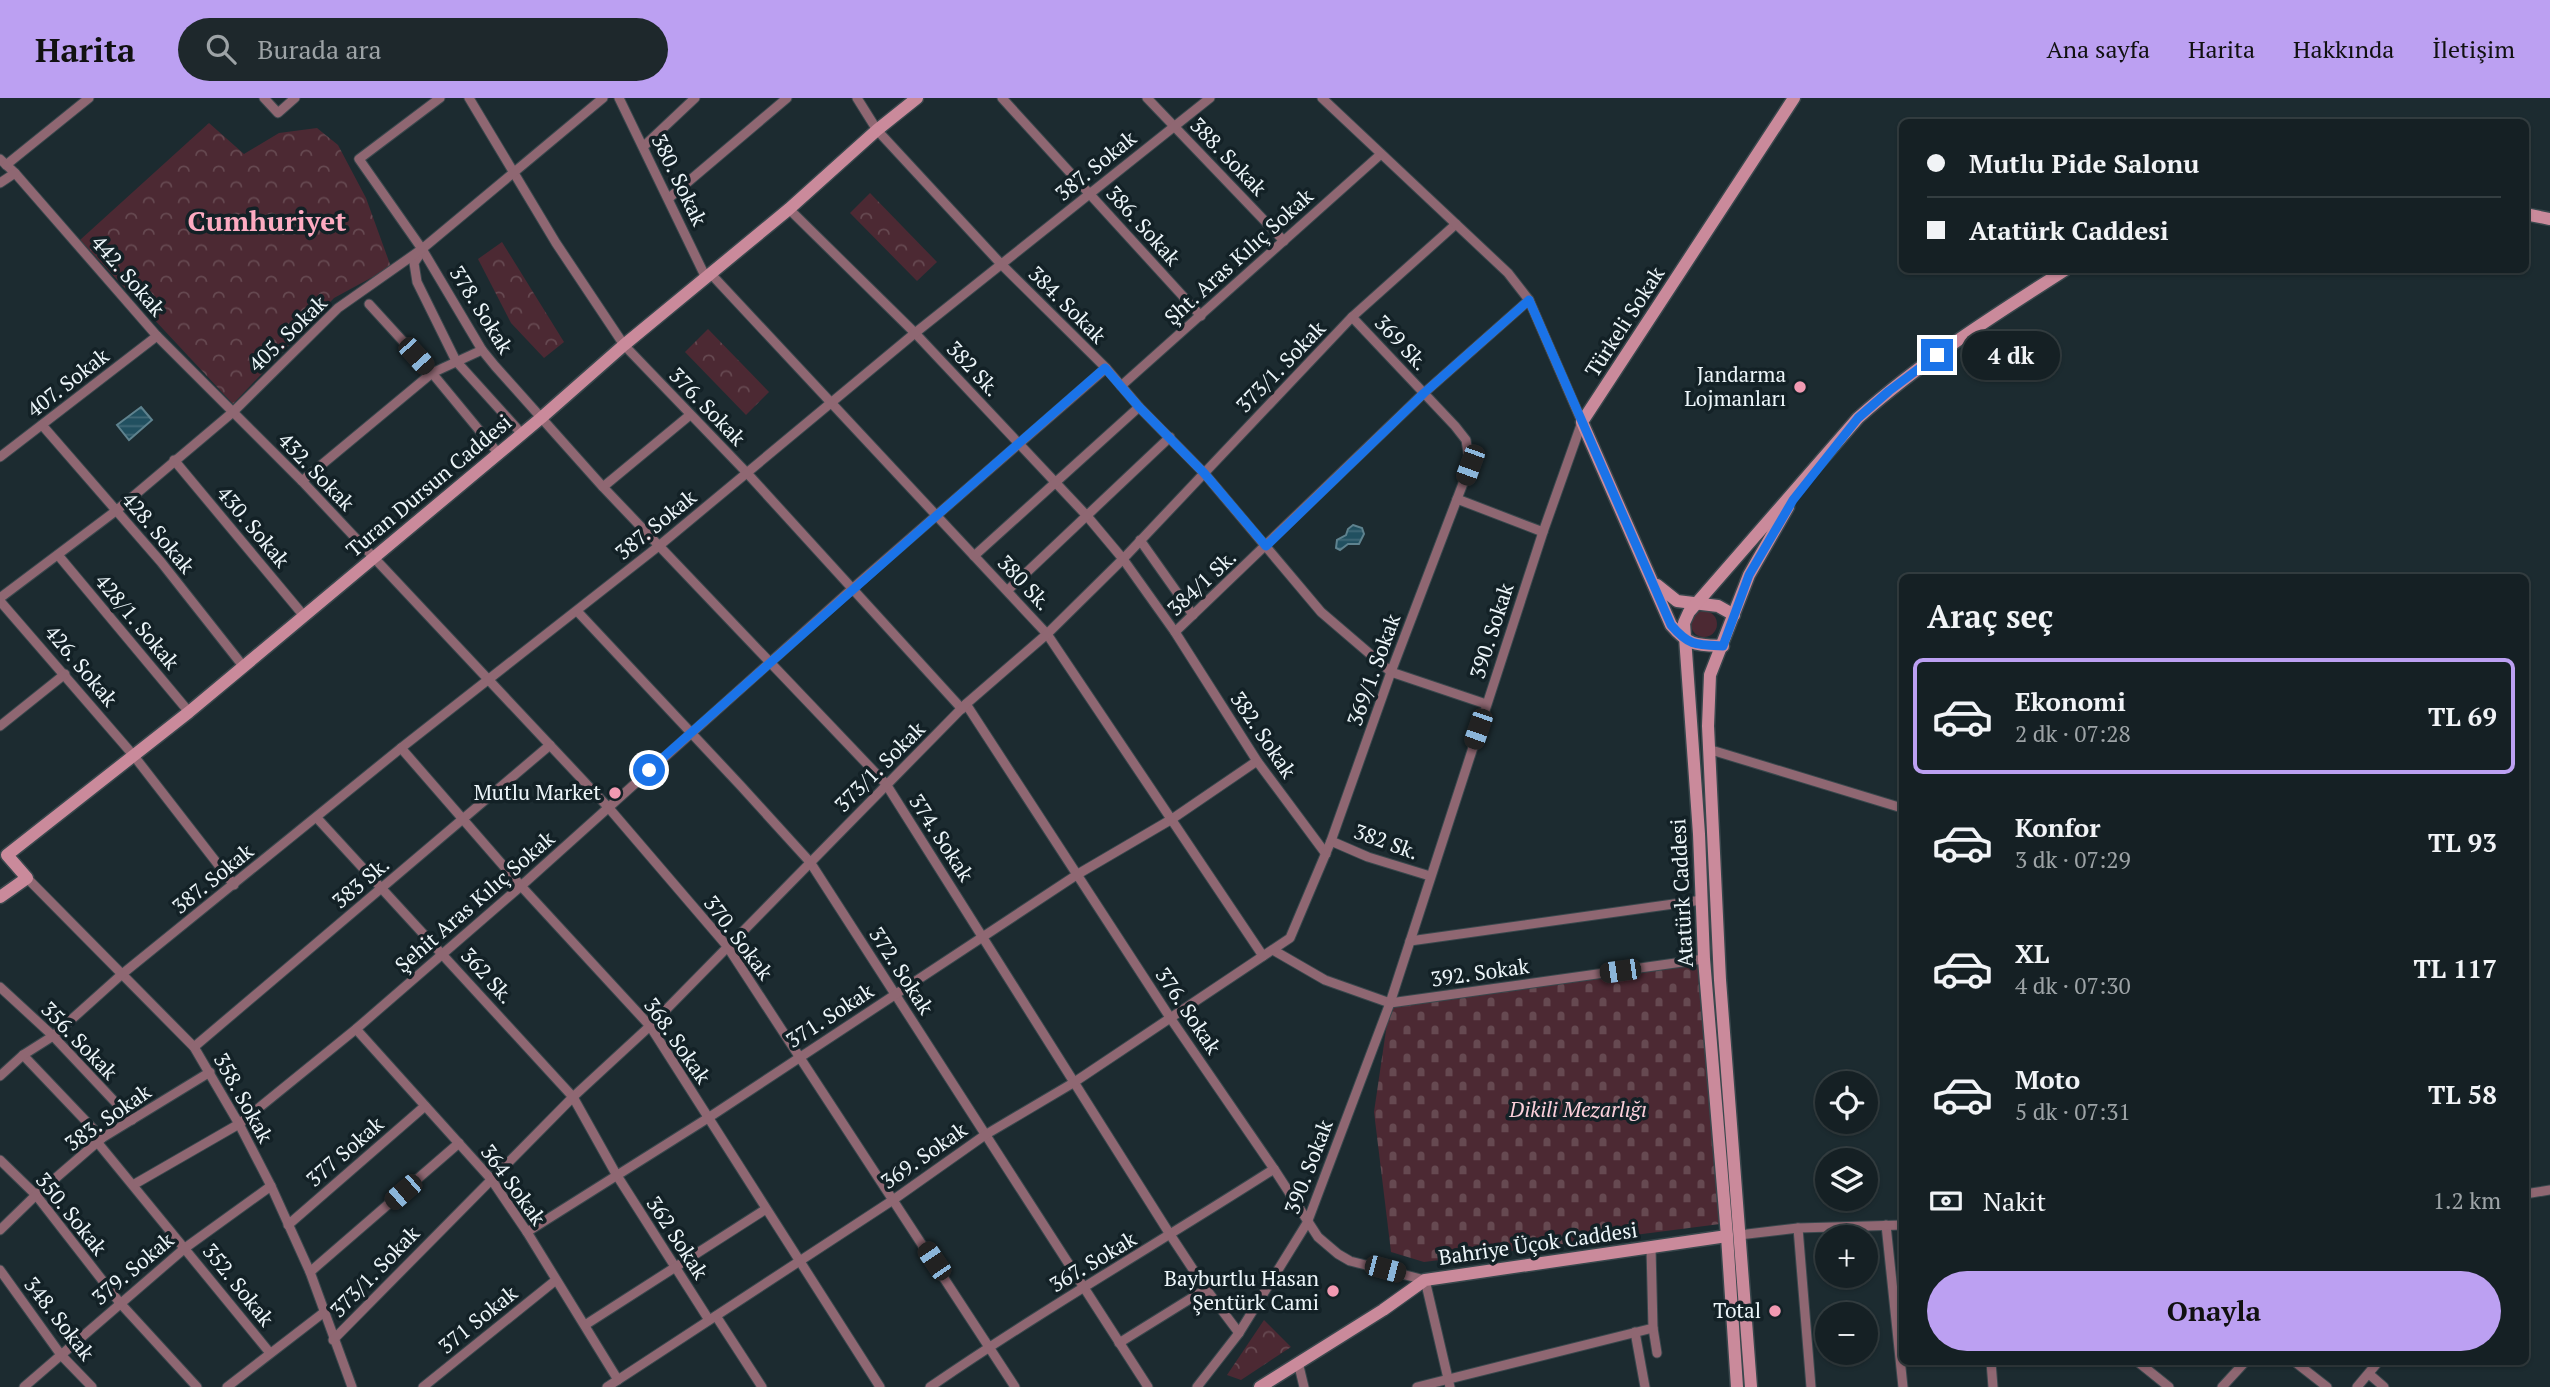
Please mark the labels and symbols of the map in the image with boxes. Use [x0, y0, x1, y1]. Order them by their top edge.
street label: 388. Sokak [1184, 111, 1273, 202]
street label: 387. Sokak [1049, 124, 1142, 207]
street label: 380. Sokak [646, 129, 714, 230]
street label: 386. Sokak [1100, 179, 1187, 272]
street label: Şht. Aras Kılıç Sokak [1158, 182, 1319, 331]
district label: Cumhuriyet [188, 202, 346, 239]
street label: 442. Sokak [86, 229, 172, 322]
street label: 384. Sokak [1023, 259, 1113, 349]
street label: 378. Sokak [444, 260, 520, 359]
street label: Türkeli Sokak [1578, 261, 1670, 382]
street label: 405. Sokak [242, 289, 333, 378]
street label: 369 Sk. [1369, 308, 1435, 376]
street label: 373/1. Sokak [1229, 314, 1331, 418]
callout: 4 dk [1962, 330, 2060, 380]
car [395, 333, 438, 379]
street label: 382 Sk. [941, 334, 1007, 402]
route end [1921, 339, 1953, 371]
street label: 407. Sokak [21, 341, 114, 423]
place label: Jandarma Lojmanları [1684, 360, 1786, 412]
street label: 376. Sokak [663, 361, 752, 452]
marker: Jandarma Lojmanları [1792, 379, 1808, 395]
street label: Turan Dursun Caddesi [340, 408, 517, 563]
street label: 432. Sokak [272, 426, 361, 517]
car [1453, 442, 1488, 488]
street label: 430. Sokak [211, 479, 296, 573]
street label: 387. Sokak [609, 483, 702, 566]
street label: 428. Sokak [116, 485, 201, 579]
street label: 384/1 Sk. [1161, 543, 1242, 622]
street label: 380 Sk. [992, 548, 1058, 616]
street label: 428/1. Sokak [89, 567, 186, 675]
street label: 390. Sokak [1462, 579, 1520, 682]
street label: 369/1. Sokak [1340, 610, 1406, 730]
street label: 426. Sokak [39, 618, 124, 712]
street label: 382. Sokak [1225, 686, 1303, 783]
car [1462, 706, 1495, 752]
street label: 373/1. Sokak [828, 715, 931, 818]
route start [633, 754, 665, 786]
place label: Mutlu Market [474, 778, 601, 806]
marker: Mutlu Market [607, 785, 623, 801]
street label: 374. Sokak [903, 788, 981, 887]
street label: 382 Sk. [1350, 817, 1422, 866]
street label: Atatürk Caddesi [1663, 818, 1699, 968]
street label: Şehit Aras Kılıç Sokak [389, 824, 560, 978]
street label: 387. Sokak [166, 837, 259, 920]
street label: 383 Sk. [326, 850, 395, 914]
street label: 370. Sokak [698, 889, 780, 985]
street label: 372. Sokak [863, 921, 941, 1020]
street label: 362 Sk. [455, 941, 520, 1009]
street label: 392. Sokak [1429, 951, 1531, 993]
car [1598, 958, 1643, 984]
street label: 376. Sokak [1150, 962, 1228, 1059]
street label: 371. Sokak [780, 976, 879, 1054]
street label: 368. Sokak [638, 992, 718, 1089]
street label: 356. Sokak [35, 995, 124, 1086]
street label: 358. Sokak [208, 1047, 280, 1148]
street label: 383. Sokak [59, 1077, 156, 1157]
park label: Dikili Mezarlığı [1508, 1095, 1647, 1123]
street label: 377 Sokak [300, 1110, 389, 1193]
street label: 369. Sokak [875, 1115, 972, 1195]
street label: 390. Sokak [1277, 1115, 1339, 1218]
street label: 364 Sokak [475, 1138, 553, 1231]
street label: 350. Sokak [30, 1166, 114, 1261]
car [381, 1170, 426, 1214]
street label: 362 Sokak [641, 1190, 715, 1285]
street label: Bahriye Üçok Caddesi [1437, 1215, 1639, 1271]
street label: 373/1. Sokak [323, 1219, 425, 1323]
street label: 367. Sokak [1044, 1224, 1141, 1298]
street label: 379. Sokak [85, 1226, 179, 1311]
street label: 352. Sokak [197, 1237, 281, 1332]
car [914, 1238, 955, 1284]
car [1362, 1253, 1409, 1285]
place label: Bayburtlu Hasan Şentürk Cami [1164, 1264, 1320, 1316]
street label: 348. Sokak [18, 1271, 101, 1366]
street label: 371 Sokak [432, 1279, 523, 1360]
marker: Bayburtlu Hasan Şentürk Cami [1325, 1283, 1341, 1299]
place label: Total [1713, 1296, 1761, 1324]
marker: Total [1767, 1303, 1783, 1319]

